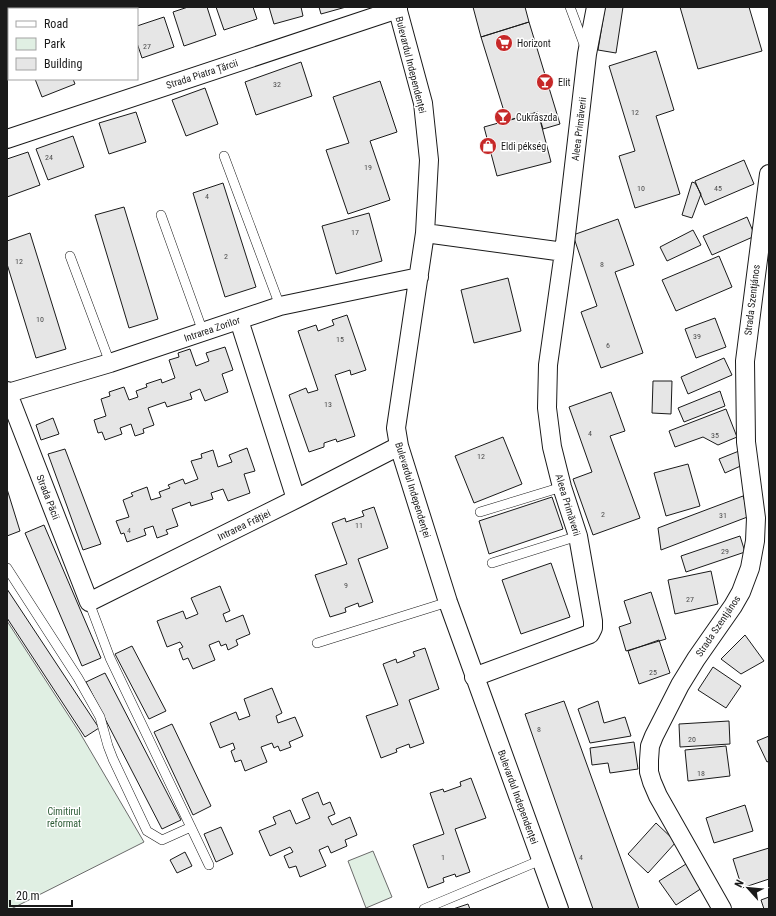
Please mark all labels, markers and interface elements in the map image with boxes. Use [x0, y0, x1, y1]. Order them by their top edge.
legend [8, 8, 138, 80]
street label: Bulevardul Independenței [393, 15, 428, 115]
text: Road [44, 17, 68, 31]
supermarket icon: Horizont [494, 33, 514, 53]
text: Park [44, 37, 66, 51]
place label: Horizont [517, 38, 551, 49]
house number: 27 [143, 42, 151, 51]
text: Building [44, 57, 82, 71]
street label: Strada Piatra Țărcii [165, 57, 240, 92]
bar icon: Elit [535, 72, 555, 92]
place label: Elit [558, 77, 571, 88]
house number: 32 [273, 80, 281, 89]
street label: Aleea Primăverii [570, 96, 588, 162]
bar icon: Cukrászda [493, 107, 513, 127]
house number: 12 [631, 108, 639, 117]
place label: Cukrászda [516, 112, 557, 123]
shop icon: Eldi pékség [478, 136, 498, 156]
place label: Eldi pékség [501, 141, 546, 152]
house number: 24 [45, 153, 53, 162]
house number: 19 [364, 163, 372, 172]
house number: 10 [637, 184, 645, 193]
house number: 45 [714, 184, 722, 193]
house number: 4 [205, 192, 209, 201]
house number: 17 [351, 228, 359, 237]
house number: 2 [224, 252, 228, 261]
house number: 12 [15, 257, 23, 266]
house number: 8 [600, 260, 604, 269]
street label: Strada Szentjános [742, 264, 762, 336]
street label: Intrarea Zorilor [183, 314, 241, 344]
house number: 10 [36, 315, 44, 324]
house number: 39 [693, 332, 701, 341]
house number: 15 [336, 335, 344, 344]
house number: 6 [606, 341, 610, 350]
house number: 13 [324, 400, 332, 409]
house number: 4 [588, 429, 592, 438]
house number: 35 [711, 431, 719, 440]
street label: Bulevardul Independenței [392, 441, 433, 539]
house number: 12 [477, 452, 485, 461]
street label: Strada Păcii [34, 473, 62, 521]
street label: Aleea Primăverii [553, 473, 583, 537]
street label: Intrarea Frăției [216, 508, 273, 543]
house number: 2 [601, 510, 605, 519]
house number: 31 [719, 511, 727, 520]
house number: 11 [355, 521, 363, 530]
house number: 4 [127, 526, 131, 535]
house number: 29 [721, 547, 729, 556]
house number: 9 [344, 581, 348, 590]
street label: Strada Szentjános [694, 593, 743, 659]
house number: 27 [686, 595, 694, 604]
house number: 25 [649, 668, 657, 677]
house number: 8 [537, 725, 541, 734]
house number: 20 [688, 735, 696, 744]
street label: Bulevardul Independenței [495, 748, 540, 846]
house number: 18 [697, 769, 705, 778]
park label: Cimitirul reformat [47, 806, 81, 829]
house number: 1 [441, 853, 445, 862]
house number: 4 [579, 853, 583, 862]
north arrow [728, 868, 768, 908]
text: N [732, 878, 747, 890]
scale bar [10, 882, 72, 908]
text: 20 m [16, 889, 40, 903]

